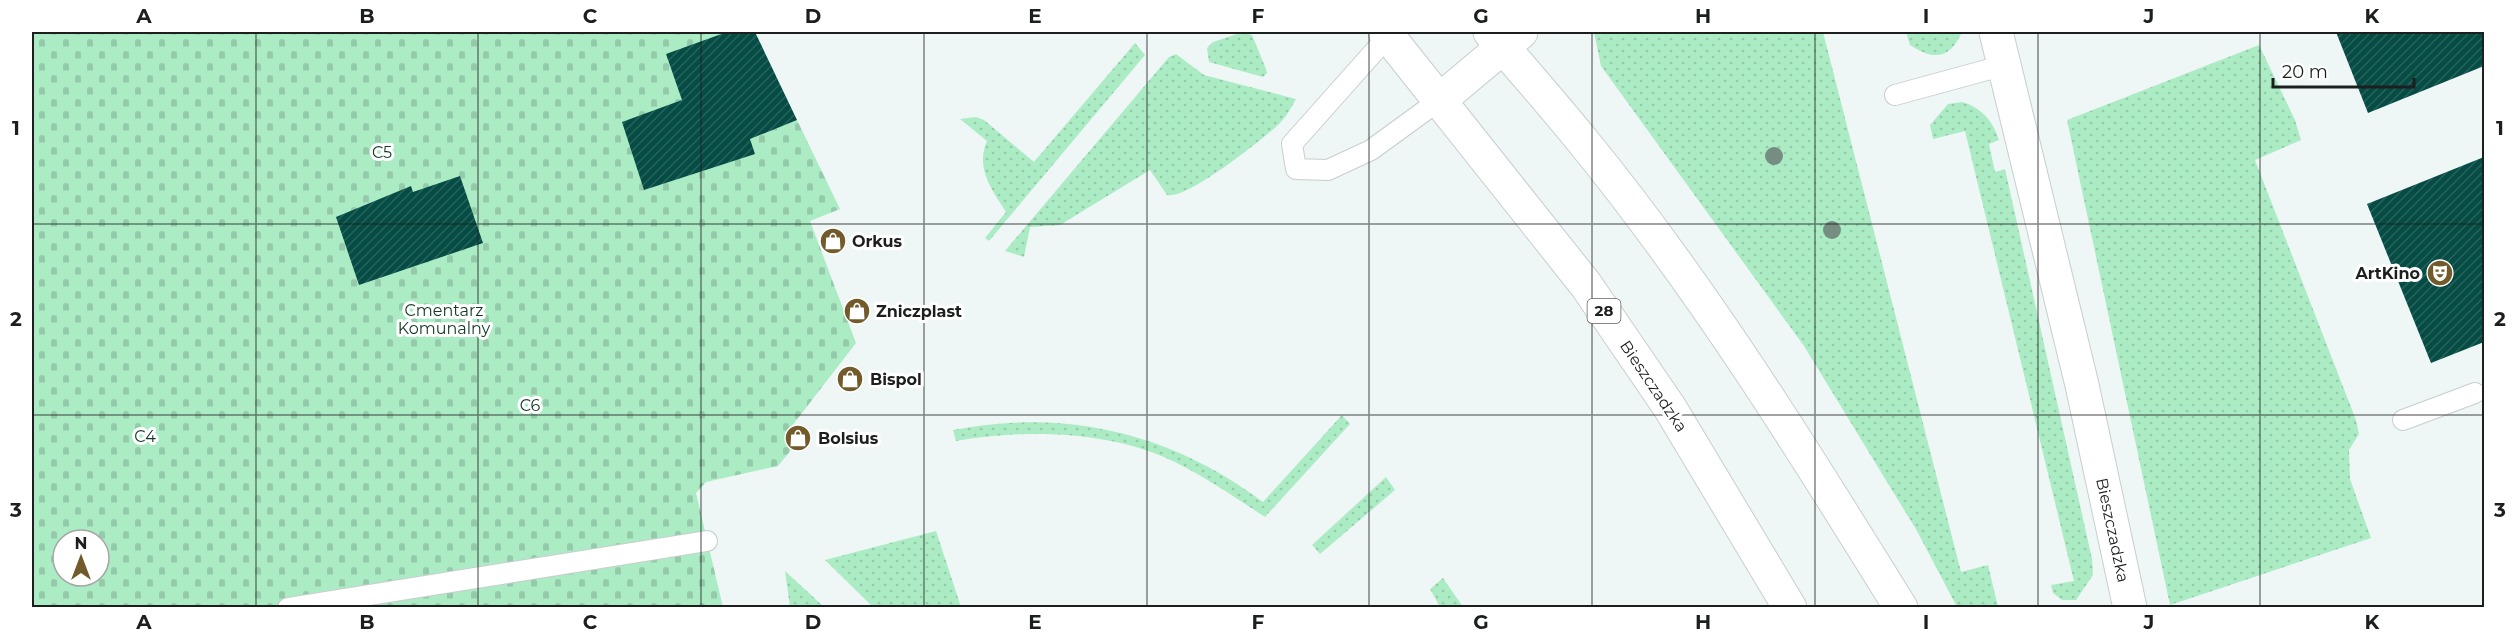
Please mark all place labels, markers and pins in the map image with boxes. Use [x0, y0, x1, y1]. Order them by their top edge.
shop icon: Orkus [818, 226, 848, 256]
place label: Orkus [852, 232, 903, 251]
theatre icon: ArtKino [2425, 258, 2455, 288]
place label: ArtKino [2354, 264, 2420, 283]
shop icon: Zniczplast [842, 296, 872, 326]
place label: Zniczplast [876, 302, 962, 321]
shop icon: Bispol [835, 364, 865, 394]
place label: Bispol [870, 370, 922, 389]
shop icon: Bolsius [783, 423, 813, 453]
place label: Bolsius [818, 429, 879, 448]

